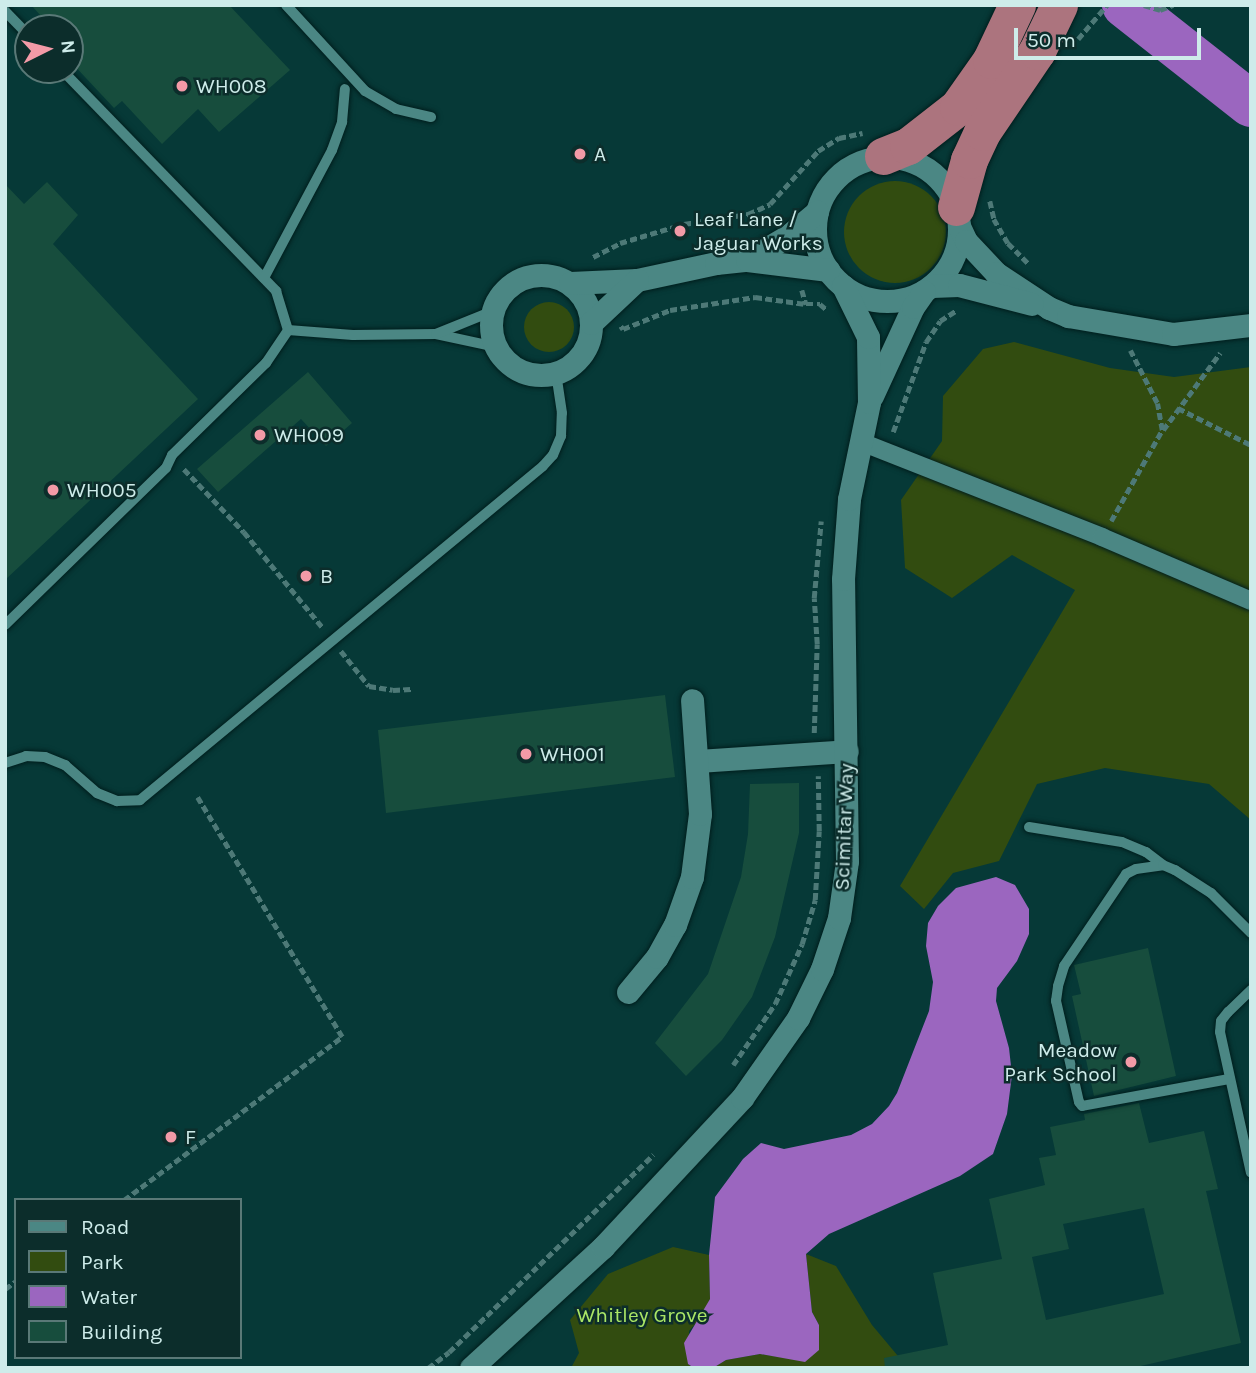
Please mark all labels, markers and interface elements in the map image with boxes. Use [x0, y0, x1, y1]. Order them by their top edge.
north arrow [14, 14, 84, 84]
scale bar [1018, 14, 1205, 58]
text: 50 m [1027, 28, 1076, 52]
text: N [56, 39, 80, 55]
place label: WH008 [196, 73, 267, 99]
marker: WH008 [174, 78, 190, 94]
place label: A [594, 141, 606, 167]
marker: A [572, 146, 588, 162]
place label: Leaf Lane / Jaguar Works [694, 206, 823, 256]
marker: Leaf Lane / Jaguar Works [672, 223, 688, 239]
place label: WH009 [274, 422, 344, 448]
marker: WH009 [252, 427, 268, 443]
place label: WH005 [67, 477, 137, 503]
marker: WH005 [45, 482, 61, 498]
place label: B [320, 563, 333, 589]
marker: B [298, 568, 314, 584]
place label: WH001 [540, 741, 605, 767]
marker: WH001 [518, 746, 534, 762]
street label: Scimitar Way [829, 763, 859, 891]
place label: Meadow Park School [1004, 1037, 1117, 1087]
marker: Meadow Park School [1123, 1054, 1139, 1070]
place label: F [185, 1124, 196, 1150]
marker: F [163, 1129, 179, 1145]
legend [14, 1198, 242, 1359]
text: Road [81, 1215, 129, 1239]
text: Park [81, 1250, 124, 1274]
text: Water [81, 1285, 137, 1309]
park label: Whitley Grove [577, 1302, 707, 1328]
text: Building [81, 1320, 162, 1344]

